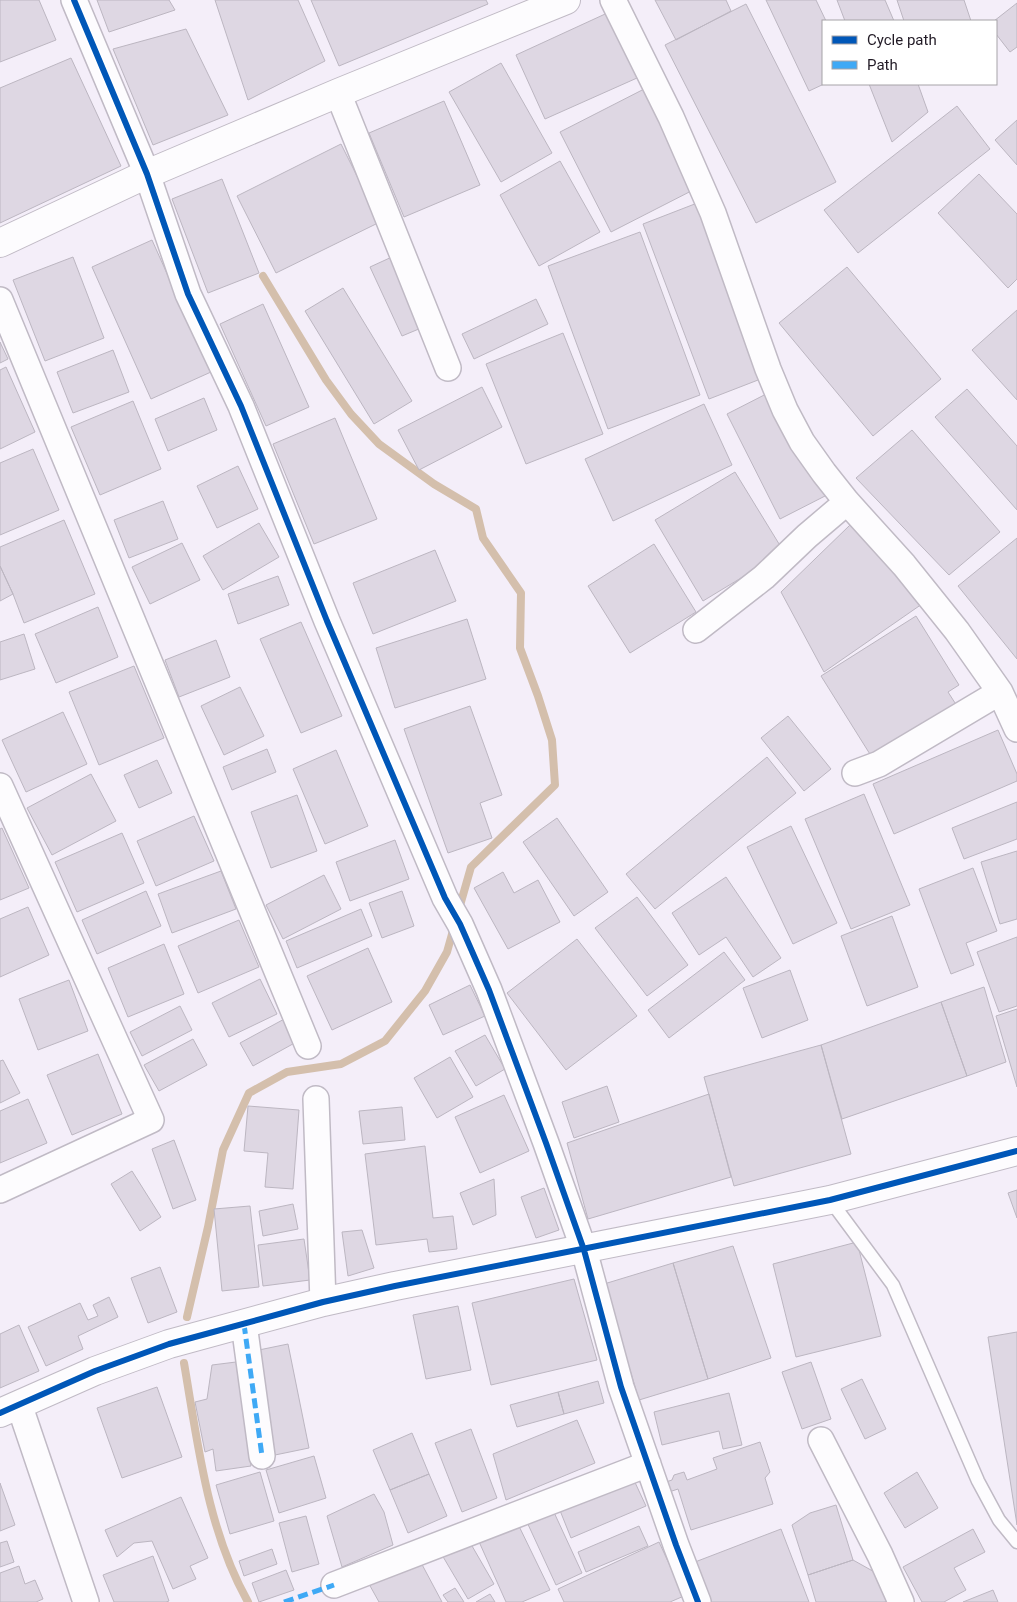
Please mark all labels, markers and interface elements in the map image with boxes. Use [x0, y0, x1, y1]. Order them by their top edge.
legend [822, 20, 997, 85]
text: Cycle path [867, 31, 937, 49]
text: Path [867, 56, 898, 74]

